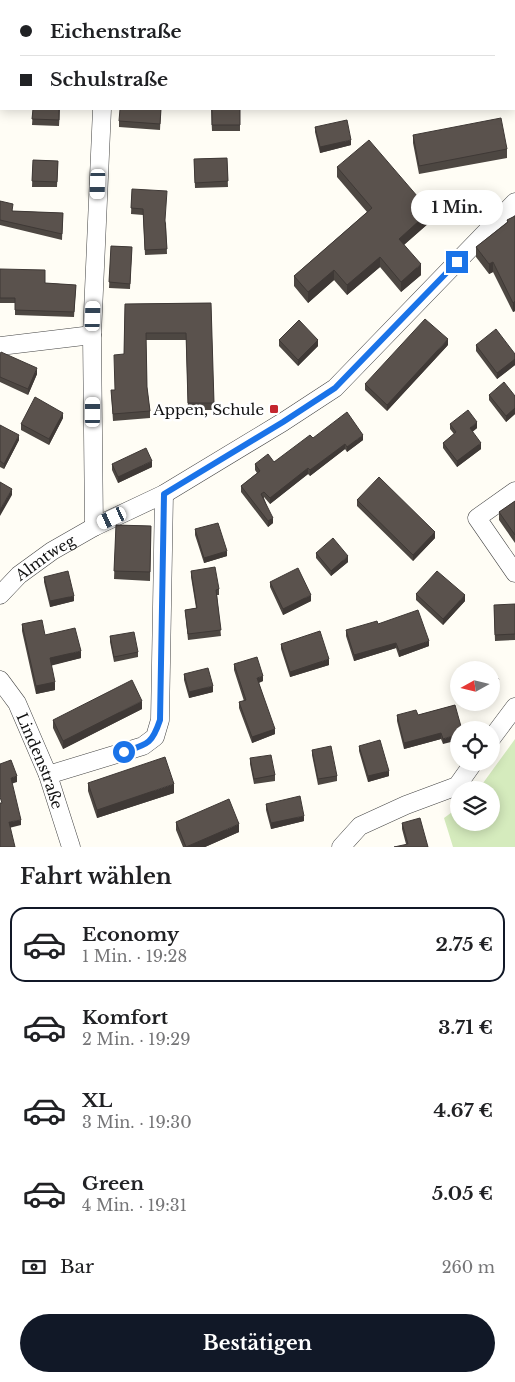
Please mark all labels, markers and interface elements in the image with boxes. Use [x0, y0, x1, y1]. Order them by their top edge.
text: Eichenstraße [50, 20, 182, 43]
text: Schulstraße [50, 68, 168, 91]
car [89, 169, 106, 199]
callout: 1 Min. [411, 190, 503, 224]
text: 1 Min. [431, 197, 483, 217]
route end [446, 251, 468, 273]
car [84, 301, 101, 331]
car [85, 397, 100, 427]
place label: Appen, Schule [152, 400, 264, 419]
marker: Appen, Schule [268, 403, 280, 415]
car [95, 505, 128, 531]
street label: Almtweg [10, 530, 79, 585]
north arrow [450, 661, 500, 711]
map controls [450, 661, 500, 831]
street label: Lindenstraße [13, 710, 68, 811]
button: locate [450, 721, 500, 771]
route start [113, 741, 135, 763]
button: layers [450, 781, 500, 831]
text: Fahrt wählen [20, 863, 172, 890]
icon: car [22, 922, 67, 967]
text: Economy [82, 923, 179, 946]
text: 2.75 € [436, 933, 493, 956]
text: 1 Min. · 19:28 [82, 946, 187, 966]
icon: car [22, 1005, 67, 1050]
text: Komfort [82, 1006, 168, 1029]
text: 3.71 € [438, 1016, 493, 1039]
text: 2 Min. · 19:29 [82, 1029, 190, 1049]
icon: car [22, 1088, 67, 1133]
text: XL [82, 1089, 112, 1112]
text: 4.67 € [434, 1099, 493, 1122]
text: 3 Min. · 19:30 [82, 1112, 192, 1132]
icon: car [22, 1171, 67, 1216]
text: Green [82, 1172, 144, 1195]
text: 5.05 € [432, 1182, 493, 1205]
text: 4 Min. · 19:31 [82, 1195, 187, 1215]
icon: cash [20, 1253, 48, 1281]
text: Bar [60, 1255, 94, 1278]
text: 260 m [442, 1257, 495, 1277]
button: Bestätigen [20, 1314, 495, 1372]

